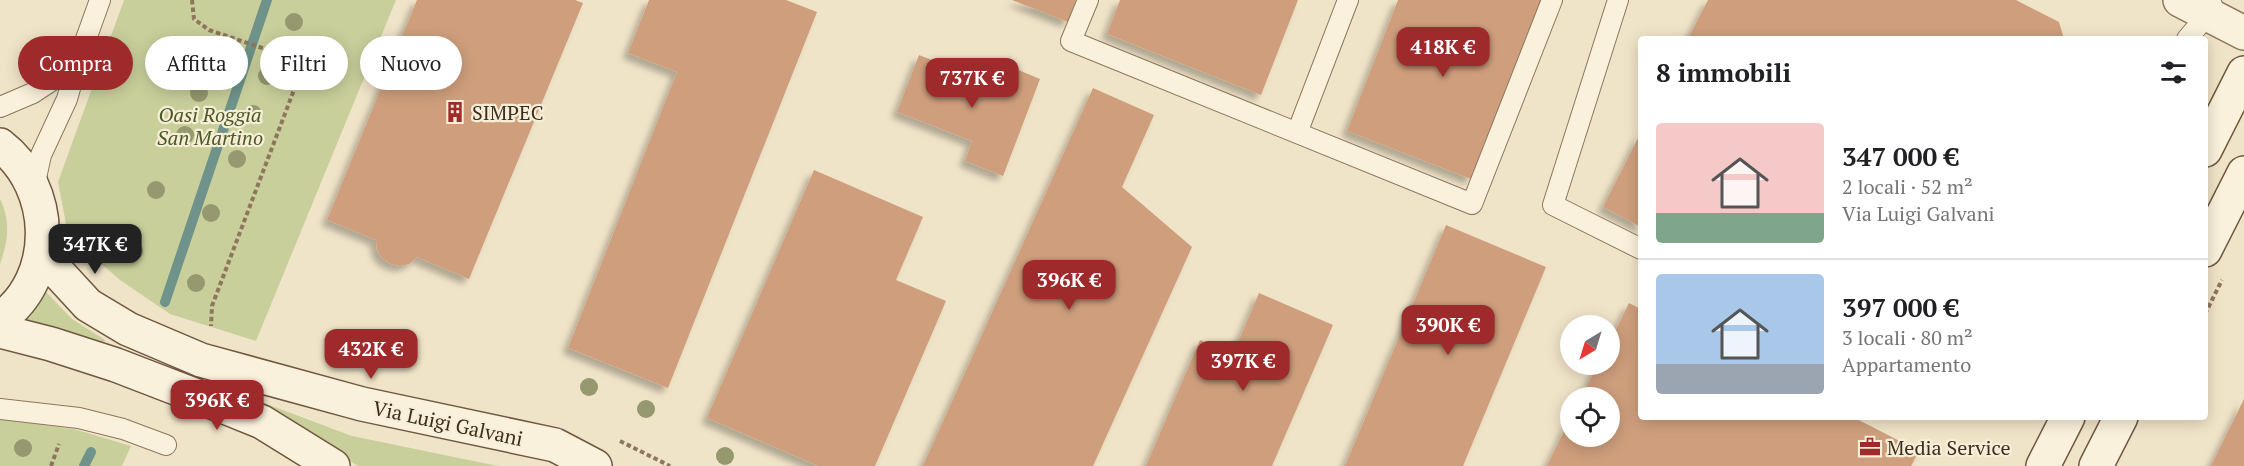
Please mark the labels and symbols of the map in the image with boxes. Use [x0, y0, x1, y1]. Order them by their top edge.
pin: 418K € [1394, 27, 1492, 78]
pin: 737K € [923, 58, 1021, 109]
place label: SIMPEC [472, 99, 544, 126]
building icon: SIMPEC [443, 100, 467, 124]
park label: Oasi Roggia San Martino [157, 101, 263, 151]
pin: 347K € [46, 224, 144, 275]
pin: 396K € [1020, 260, 1118, 311]
pin: 390K € [1399, 305, 1497, 356]
north arrow [1560, 315, 1620, 375]
pin: 432K € [322, 329, 420, 380]
pin: 397K € [1194, 341, 1292, 392]
pin: 396K € [168, 380, 266, 431]
street label: Via Luigi Galvani [371, 394, 525, 452]
place label: Media Service [1887, 434, 2010, 461]
office icon: Media Service [1858, 435, 1882, 459]

